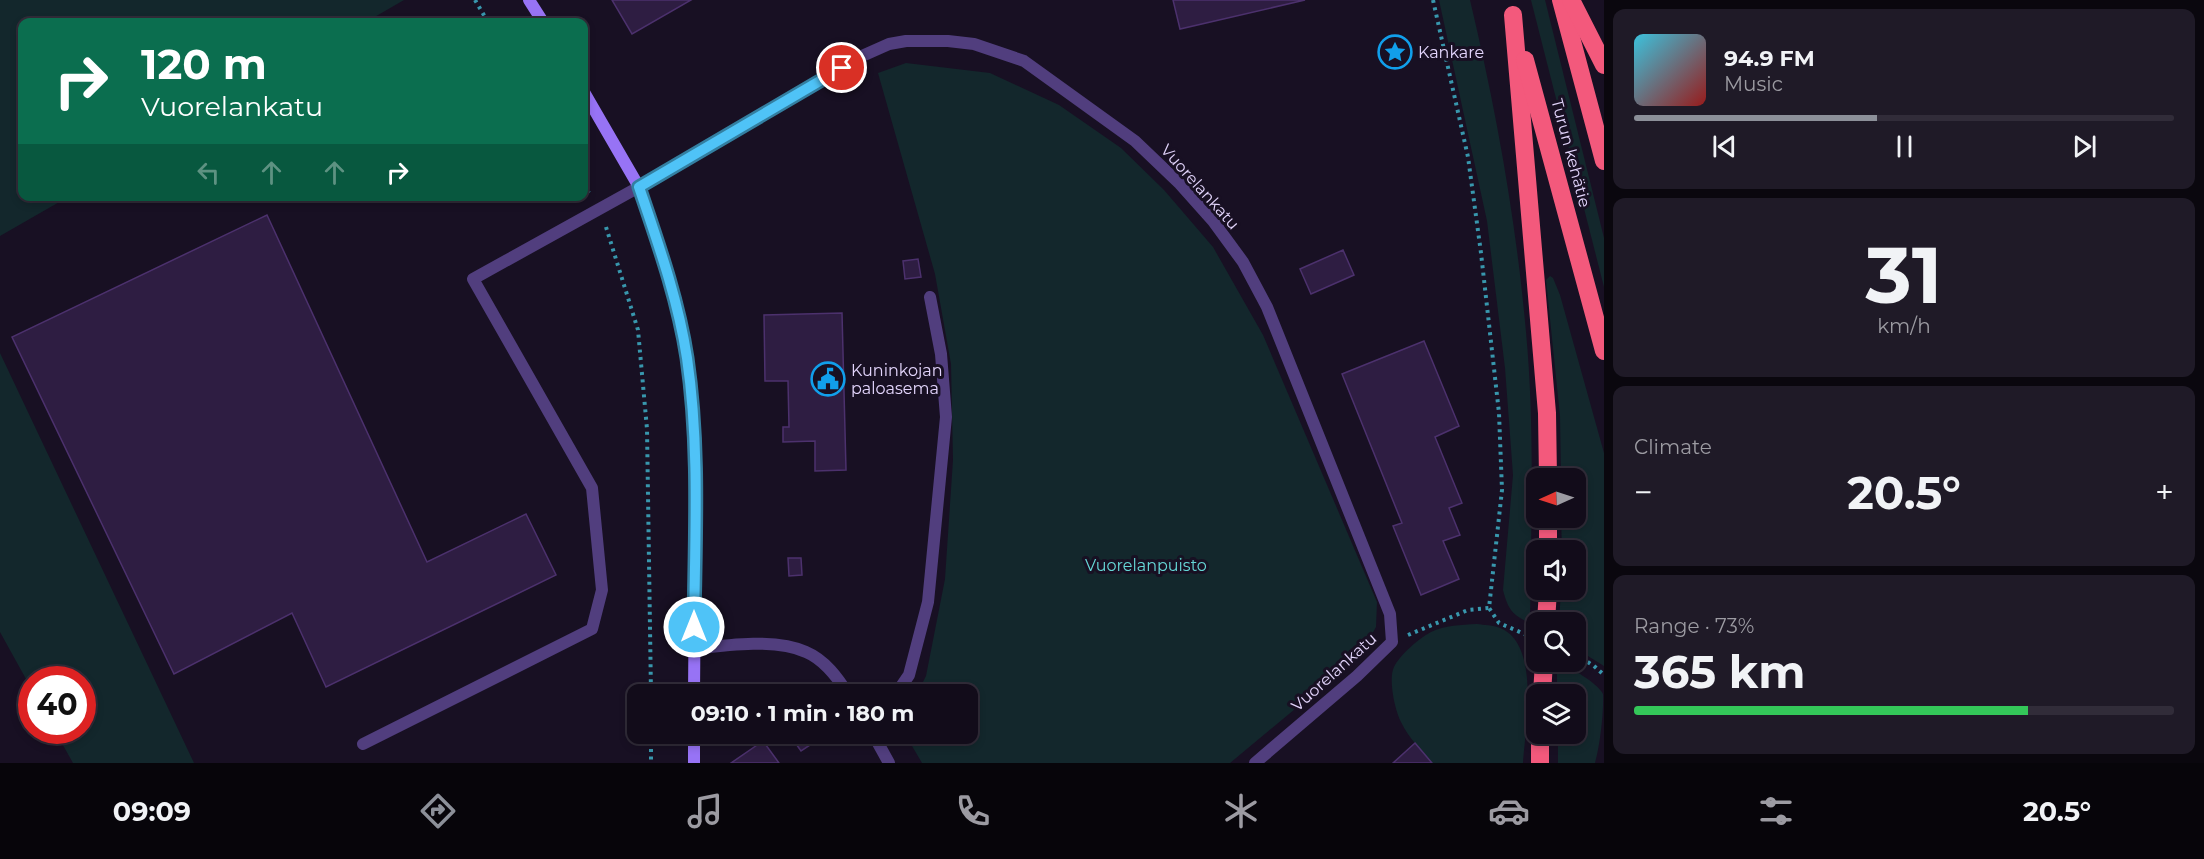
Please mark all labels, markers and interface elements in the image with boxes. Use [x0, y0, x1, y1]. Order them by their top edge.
place icon: Kankare [1377, 34, 1413, 70]
text: 120 m [141, 38, 267, 90]
icon: right [42, 42, 120, 120]
pin [816, 42, 867, 93]
place label: Kankare [1418, 43, 1484, 62]
text: 94.9 FM [1724, 45, 1815, 72]
icon: arrive [825, 51, 858, 84]
text: Music [1724, 72, 1783, 96]
text: Vuorelankatu [141, 90, 323, 123]
street label: Turun kehätie [1547, 97, 1595, 209]
icon: previous [1708, 130, 1741, 163]
icon: pause [1888, 130, 1921, 163]
icon: next [2068, 130, 2101, 163]
street label: Vuorelankatu [1157, 141, 1243, 233]
icon: left [192, 156, 225, 189]
icon: ahead [255, 156, 288, 189]
icon: ahead [318, 156, 351, 189]
icon: right [381, 156, 414, 189]
text: 31 [1866, 227, 1942, 323]
text: km/h [1877, 314, 1931, 338]
public building icon: Kuninkojan paloasema [810, 361, 846, 397]
place label: Kuninkojan paloasema [851, 361, 943, 398]
text: Climate [1634, 435, 1712, 459]
text: 20.5° [1847, 465, 1961, 520]
north arrow [1526, 468, 1586, 528]
map controls [1526, 468, 1586, 744]
text: − [1634, 472, 1653, 512]
text: + [2155, 472, 2174, 512]
button: sound [1526, 540, 1586, 600]
park label: Vuorelanpuisto [1085, 556, 1207, 575]
position arrow [662, 595, 726, 659]
button: search [1526, 612, 1586, 672]
text: Range · 73% [1634, 614, 1754, 638]
street label: Vuorelankatu [1288, 629, 1380, 715]
text: 365 km [1634, 644, 1805, 699]
speed limit sign: 40 [18, 666, 96, 744]
button: layers [1526, 684, 1586, 744]
text: 09:10 · 1 min · 180 m [691, 700, 914, 727]
icon: directions [417, 790, 459, 832]
icon: music [684, 790, 726, 832]
icon: phone [952, 790, 994, 832]
icon: climate [1220, 790, 1262, 832]
icon: car [1488, 790, 1530, 832]
icon: filters [1755, 790, 1797, 832]
text: 09:09 [113, 795, 191, 828]
text: 20.5° [2023, 795, 2091, 828]

